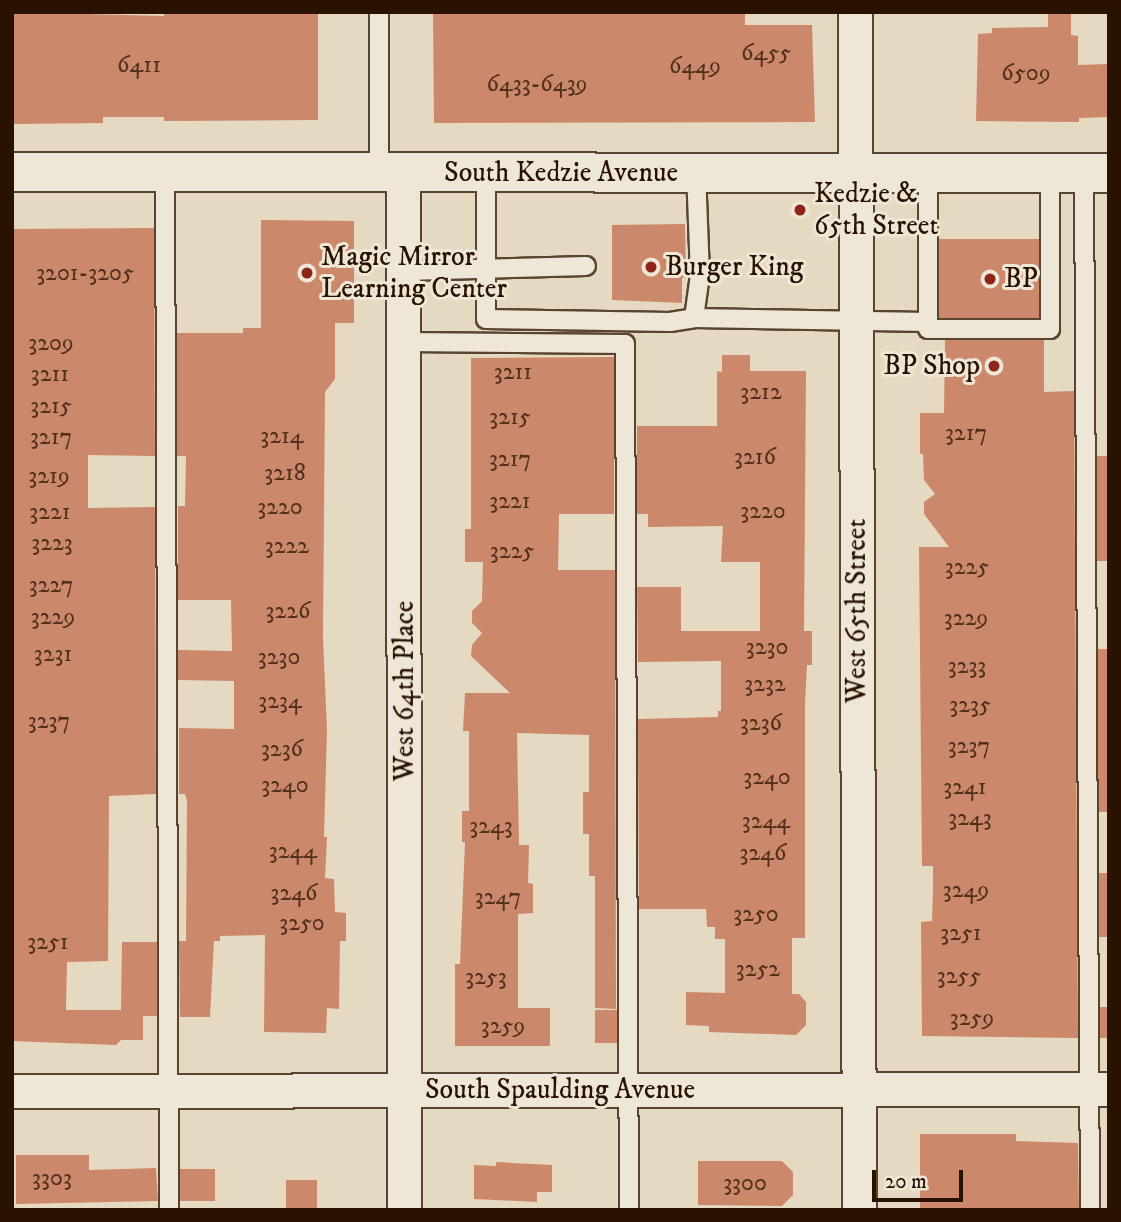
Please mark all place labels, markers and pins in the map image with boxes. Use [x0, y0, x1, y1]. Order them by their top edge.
place label: Kedzie & 65th Street [814, 177, 938, 243]
marker: Kedzie & 65th Street [792, 202, 808, 218]
place label: Magic Mirror Learning Center [321, 240, 507, 306]
place label: Burger King [665, 250, 803, 284]
marker: Burger King [643, 259, 659, 275]
place label: BP [1004, 262, 1038, 296]
marker: Magic Mirror Learning Center [299, 265, 315, 281]
marker: BP [982, 271, 998, 287]
place label: BP Shop [883, 349, 980, 383]
marker: BP Shop [986, 358, 1002, 374]

